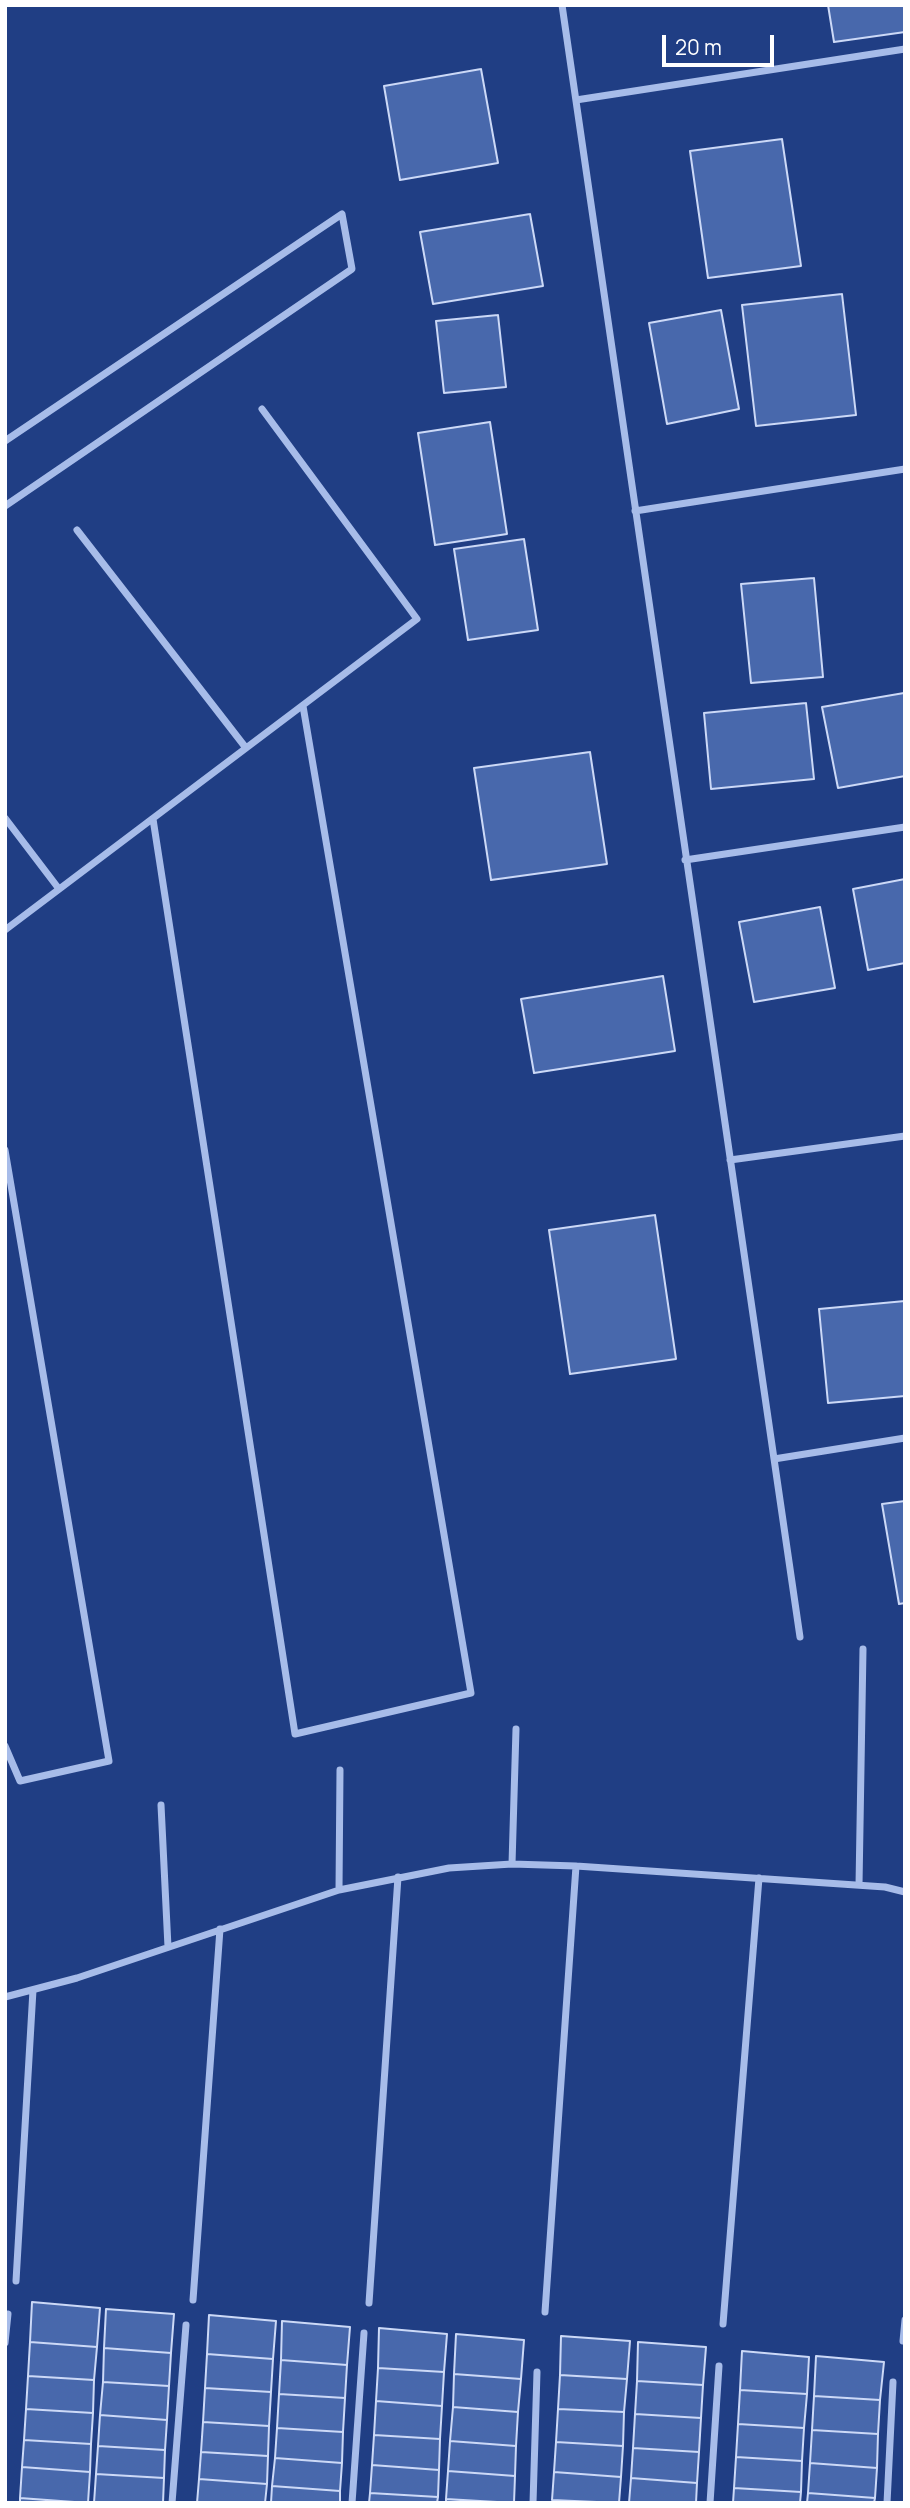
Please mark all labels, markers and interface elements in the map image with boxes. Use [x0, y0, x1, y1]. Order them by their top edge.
scale bar [665, 21, 777, 65]
text: 20 m [675, 33, 722, 61]

